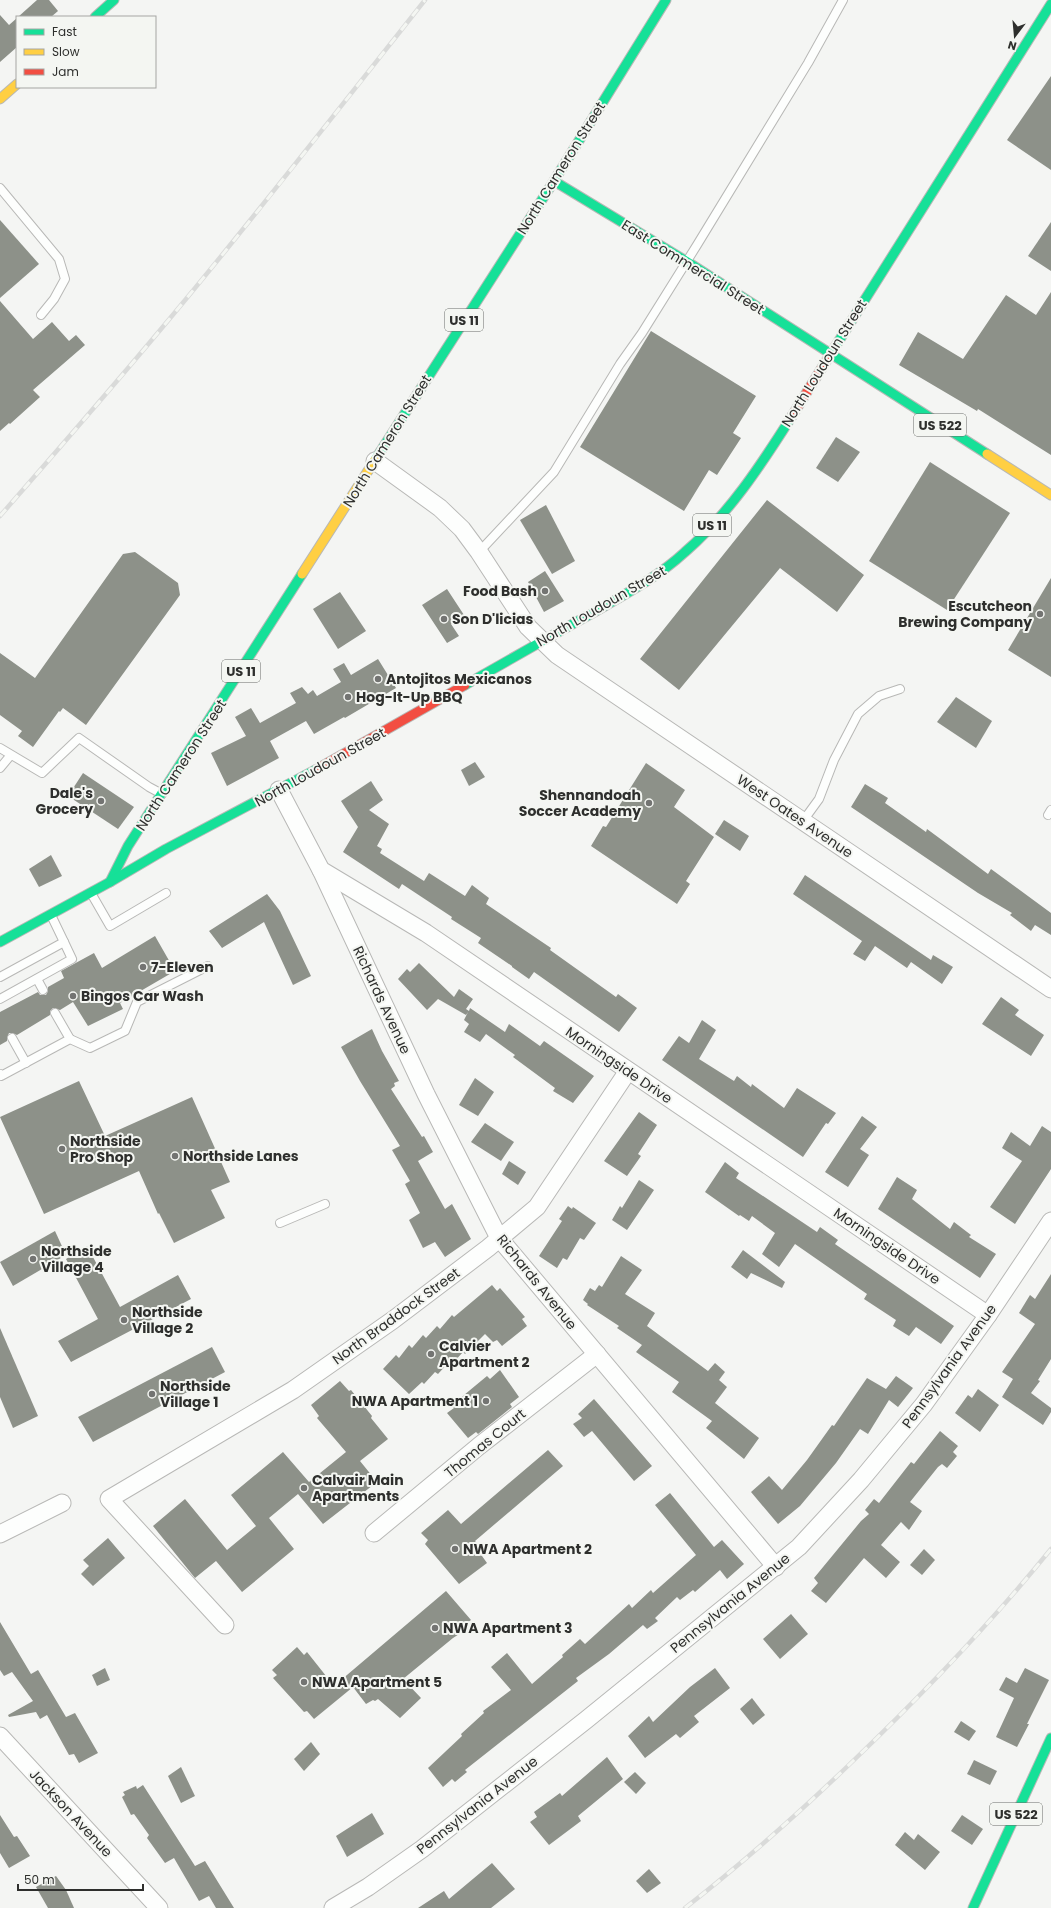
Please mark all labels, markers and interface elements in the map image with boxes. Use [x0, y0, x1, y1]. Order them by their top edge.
legend [16, 16, 156, 88]
north arrow [995, 16, 1035, 56]
text: Fast [52, 23, 77, 40]
text: N [1006, 37, 1018, 54]
text: Slow [52, 43, 80, 60]
text: Jam [52, 63, 79, 80]
street label: North Cameron Street [512, 98, 610, 238]
street label: East Commercial Street [618, 215, 768, 319]
street label: North Loudoun Street [777, 295, 871, 431]
road number: US 11 [445, 309, 483, 331]
street label: North Cameron Street [338, 371, 436, 511]
road number: US 522 [914, 414, 966, 436]
road number: US 11 [693, 514, 731, 536]
street label: North Loudoun Street [532, 561, 670, 651]
place label: Food Bash [463, 581, 537, 601]
marker: Food Bash [540, 586, 550, 596]
place label: Escutcheon Brewing Company [898, 596, 1032, 632]
place label: Son D'licias [452, 609, 534, 629]
marker: Escutcheon Brewing Company [1035, 609, 1045, 619]
marker: Son D'licias [439, 614, 449, 624]
road number: US 11 [222, 660, 260, 682]
place label: Antojitos Mexicanos [386, 669, 532, 689]
marker: Antojitos Mexicanos [373, 674, 383, 684]
place label: Hog-It-Up BBQ [356, 687, 463, 707]
marker: Hog-It-Up BBQ [343, 692, 353, 702]
street label: North Cameron Street [131, 695, 231, 835]
street label: North Loudoun Street [251, 723, 389, 811]
street label: West Oates Avenue [733, 770, 857, 863]
place label: Dale's Grocery [35, 783, 93, 819]
place label: Shennandoah Soccer Academy [519, 785, 641, 821]
marker: Dale's Grocery [96, 796, 106, 806]
marker: Shennandoah Soccer Academy [644, 798, 654, 808]
street label: Richards Avenue [348, 943, 416, 1058]
place label: 7-Eleven [151, 957, 214, 977]
marker: 7-Eleven [138, 962, 148, 972]
place label: Bingos Car Wash [81, 986, 204, 1006]
marker: Bingos Car Wash [68, 991, 78, 1001]
street label: Morningside Drive [562, 1022, 677, 1108]
place label: Northside Pro Shop [70, 1131, 141, 1167]
marker: Northside Pro Shop [57, 1144, 67, 1154]
place label: Northside Lanes [183, 1146, 299, 1166]
marker: Northside Lanes [170, 1151, 180, 1161]
street label: Morningside Drive [830, 1203, 945, 1289]
street label: Richards Avenue [492, 1230, 582, 1334]
place label: Northside Village 4 [41, 1241, 112, 1277]
marker: Northside Village 4 [28, 1254, 38, 1264]
street label: North Braddock Street [328, 1263, 464, 1369]
street label: Pennsylvania Avenue [897, 1300, 1001, 1432]
place label: Northside Village 2 [132, 1302, 203, 1338]
marker: Northside Village 2 [119, 1315, 129, 1325]
place label: Calvier Apartment 2 [439, 1336, 530, 1372]
marker: Calvier Apartment 2 [426, 1349, 436, 1359]
place label: Northside Village 1 [160, 1376, 231, 1412]
marker: Northside Village 1 [147, 1389, 157, 1399]
place label: NWA Apartment 1 [352, 1391, 478, 1411]
marker: NWA Apartment 1 [481, 1396, 491, 1406]
street label: Thomas Court [440, 1404, 530, 1482]
place label: Calvair Main Apartments [312, 1470, 404, 1506]
marker: Calvair Main Apartments [299, 1483, 309, 1493]
place label: NWA Apartment 2 [463, 1539, 592, 1559]
marker: NWA Apartment 2 [450, 1544, 460, 1554]
street label: Pennsylvania Avenue [666, 1548, 794, 1658]
place label: NWA Apartment 3 [443, 1618, 573, 1638]
marker: NWA Apartment 3 [430, 1623, 440, 1633]
place label: NWA Apartment 5 [312, 1672, 442, 1692]
marker: NWA Apartment 5 [299, 1677, 309, 1687]
street label: Pennsylvania Avenue [412, 1751, 542, 1859]
street label: Jackson Avenue [25, 1764, 117, 1862]
road number: US 522 [990, 1803, 1042, 1825]
scale bar [18, 1866, 143, 1892]
text: 50 m [24, 1871, 55, 1888]

